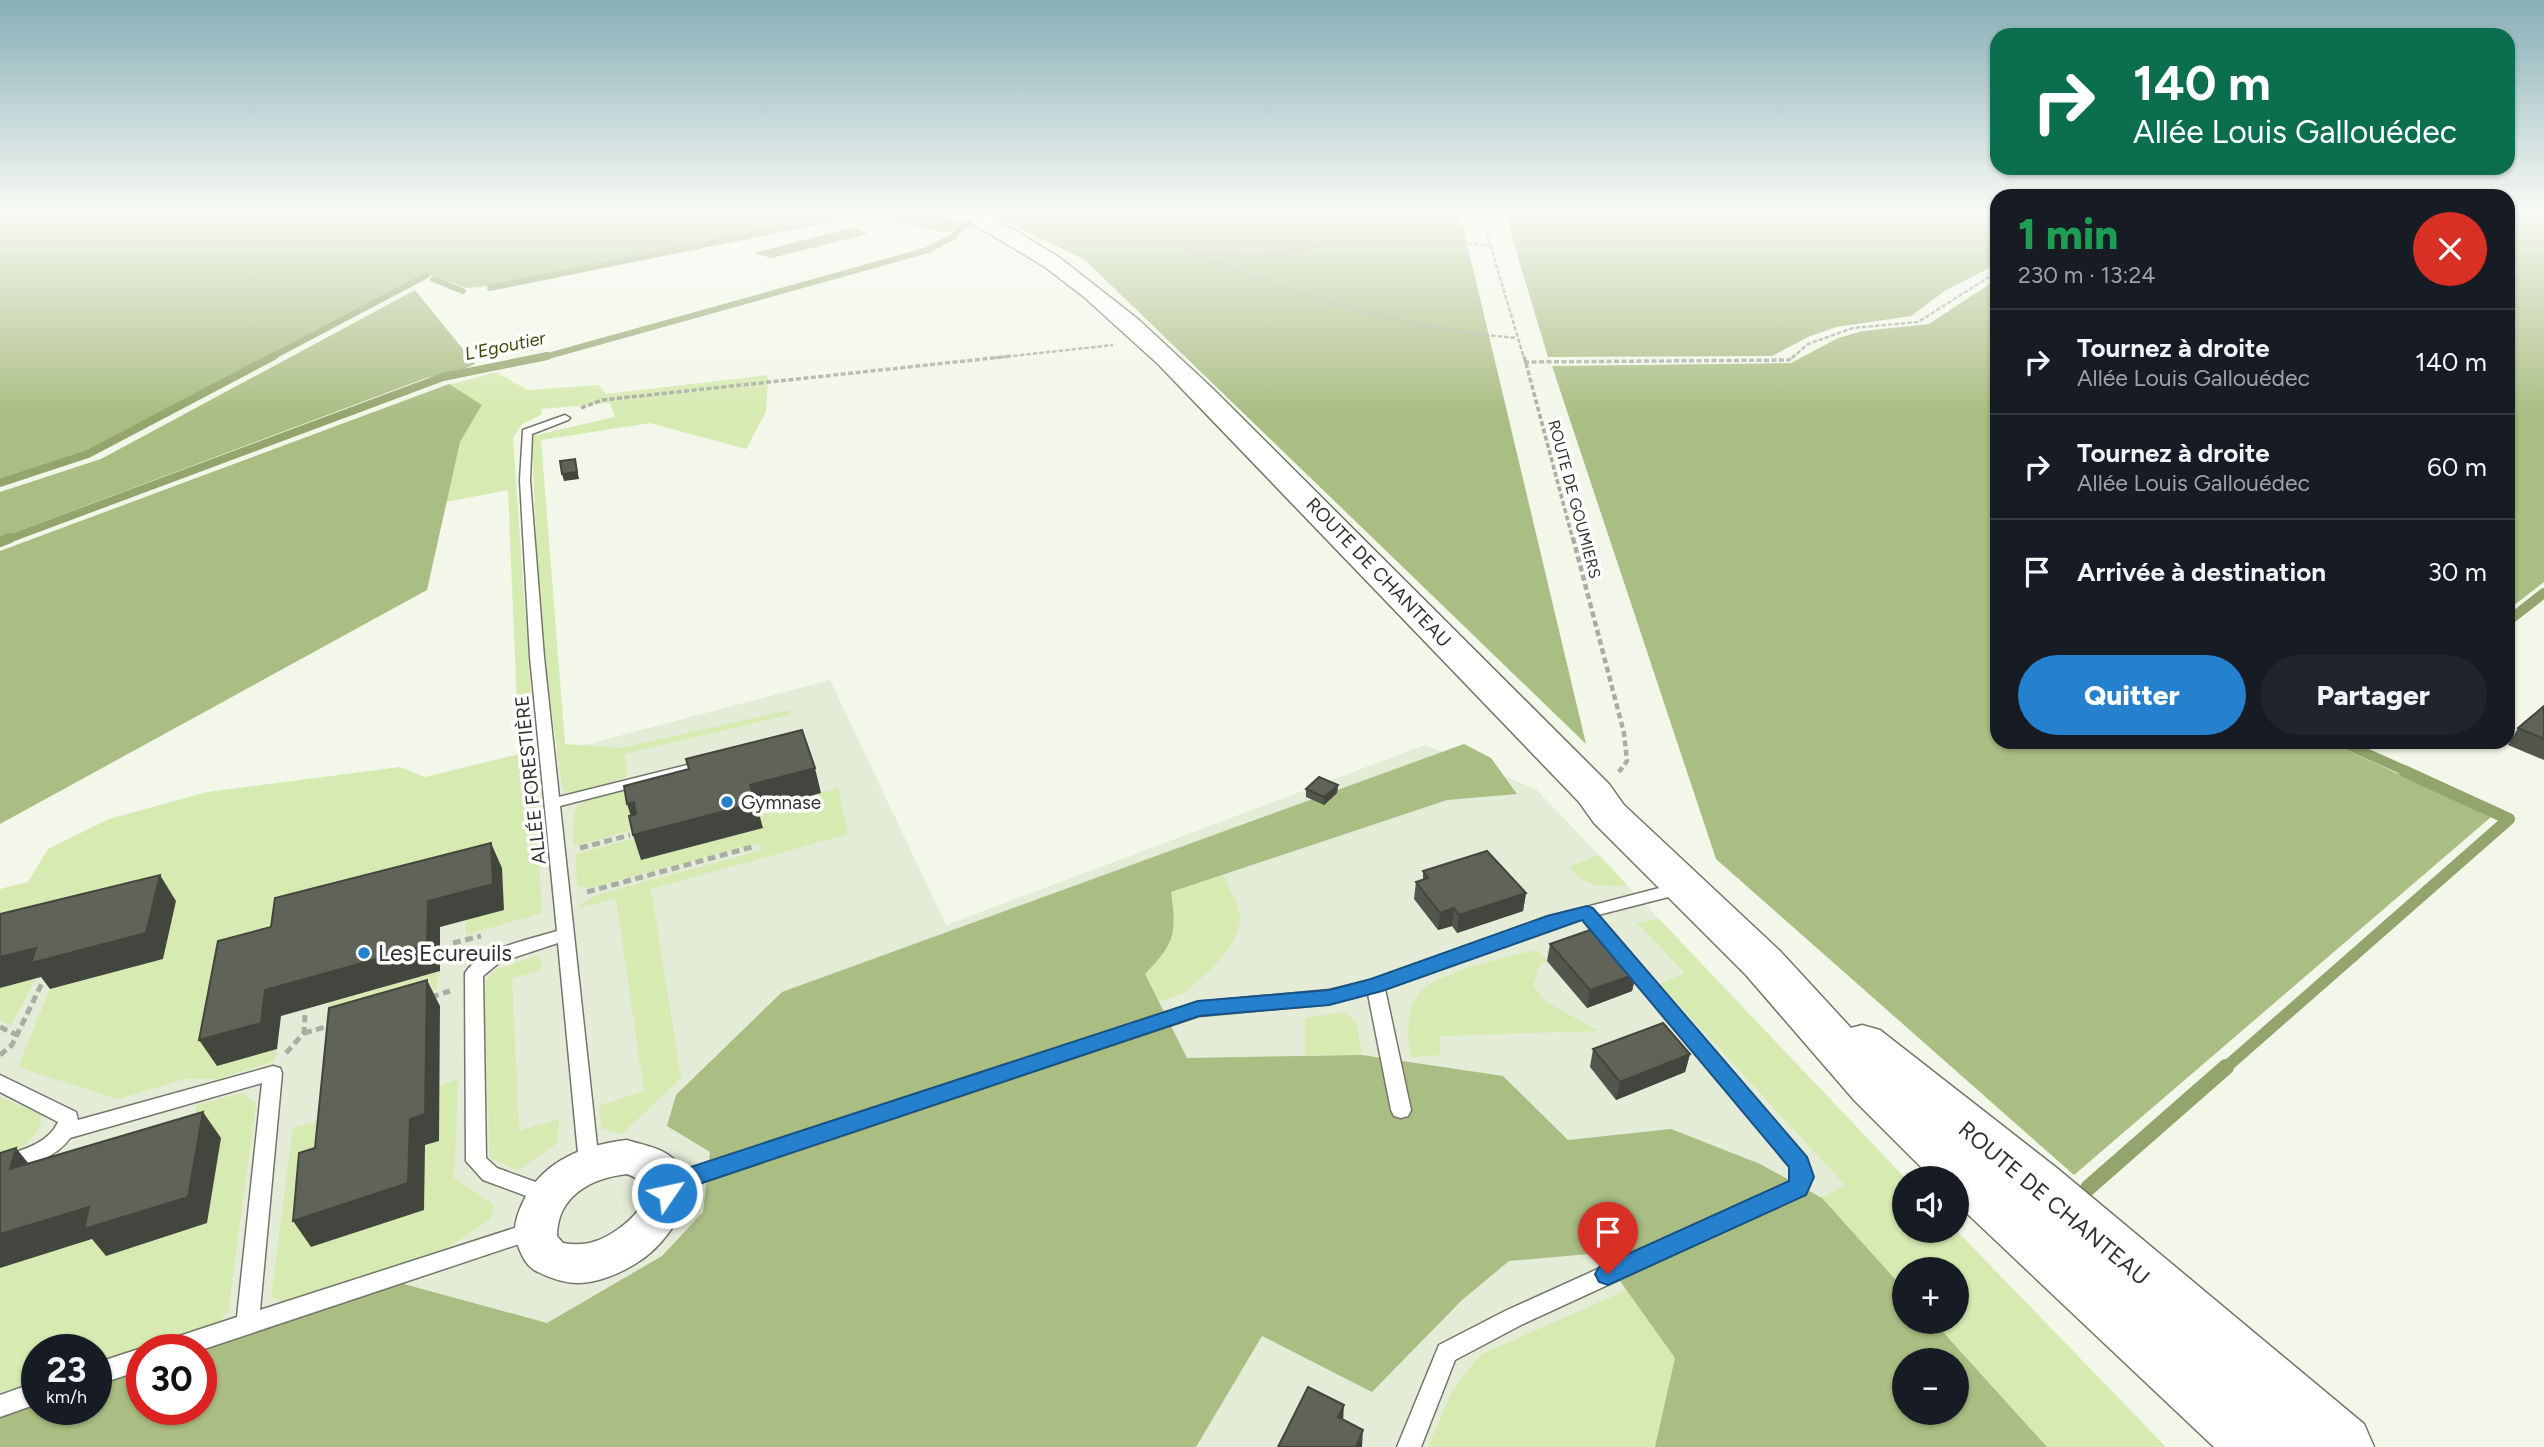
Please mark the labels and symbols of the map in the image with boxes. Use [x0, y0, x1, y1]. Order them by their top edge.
water label: L'Egoutier [463, 327, 548, 365]
street label: ROUTE DE GOUMIERS [1544, 418, 1605, 581]
street label: ROUTE DE CHANTEAU [1301, 493, 1456, 652]
street label: ALLÉE FORESTIÈRE [510, 694, 551, 866]
place label: Gymnase [741, 791, 821, 814]
marker: Gymnase [719, 794, 735, 810]
place label: Les Ecureuils [378, 939, 512, 967]
marker: Les Ecureuils [356, 945, 372, 961]
street label: ROUTE DE CHANTEAU [1953, 1115, 2155, 1291]
position arrow [630, 1156, 704, 1230]
pin [1578, 1202, 1638, 1274]
speed limit sign: 30 [126, 1334, 217, 1425]

